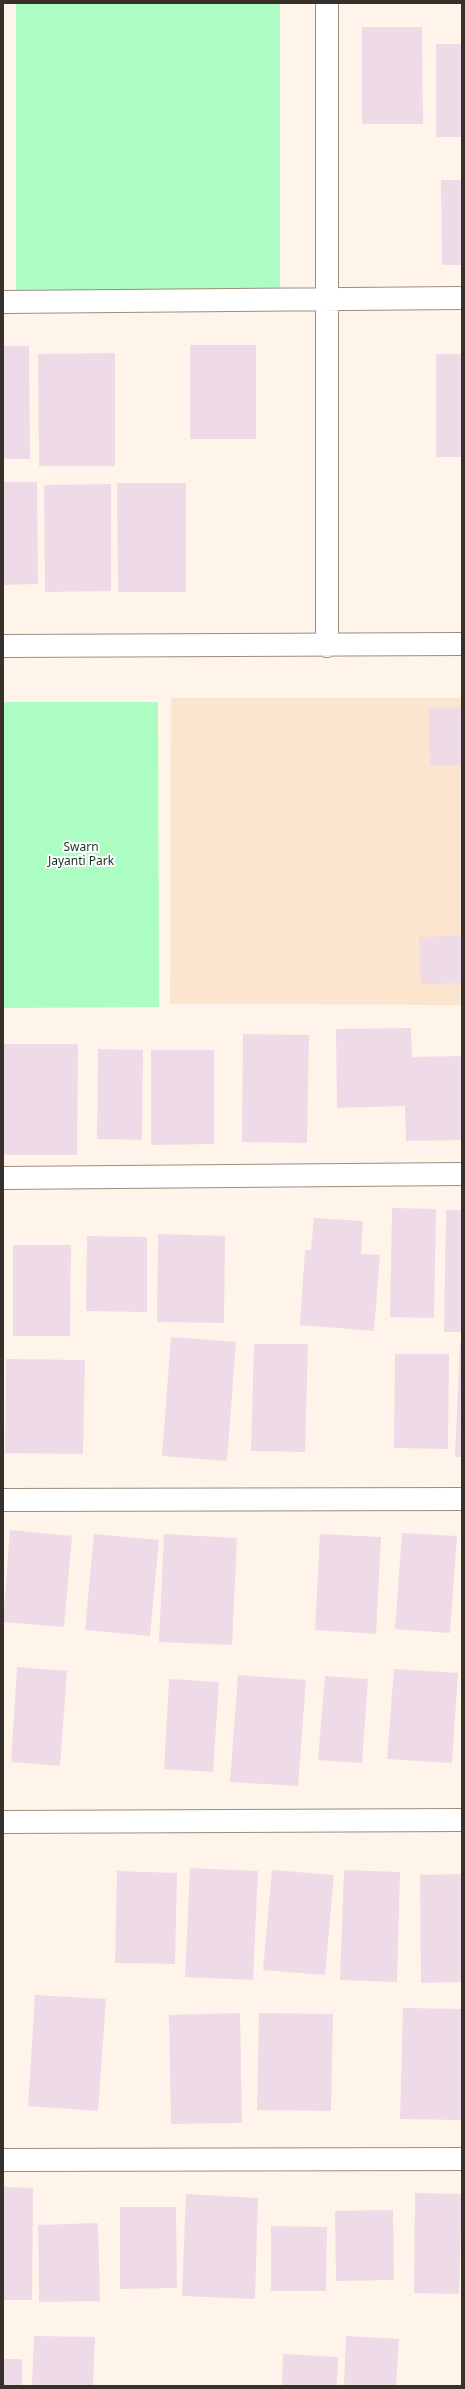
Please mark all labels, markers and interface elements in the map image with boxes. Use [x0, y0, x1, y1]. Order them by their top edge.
park label: Swarn Jayanti Park [48, 841, 114, 869]

